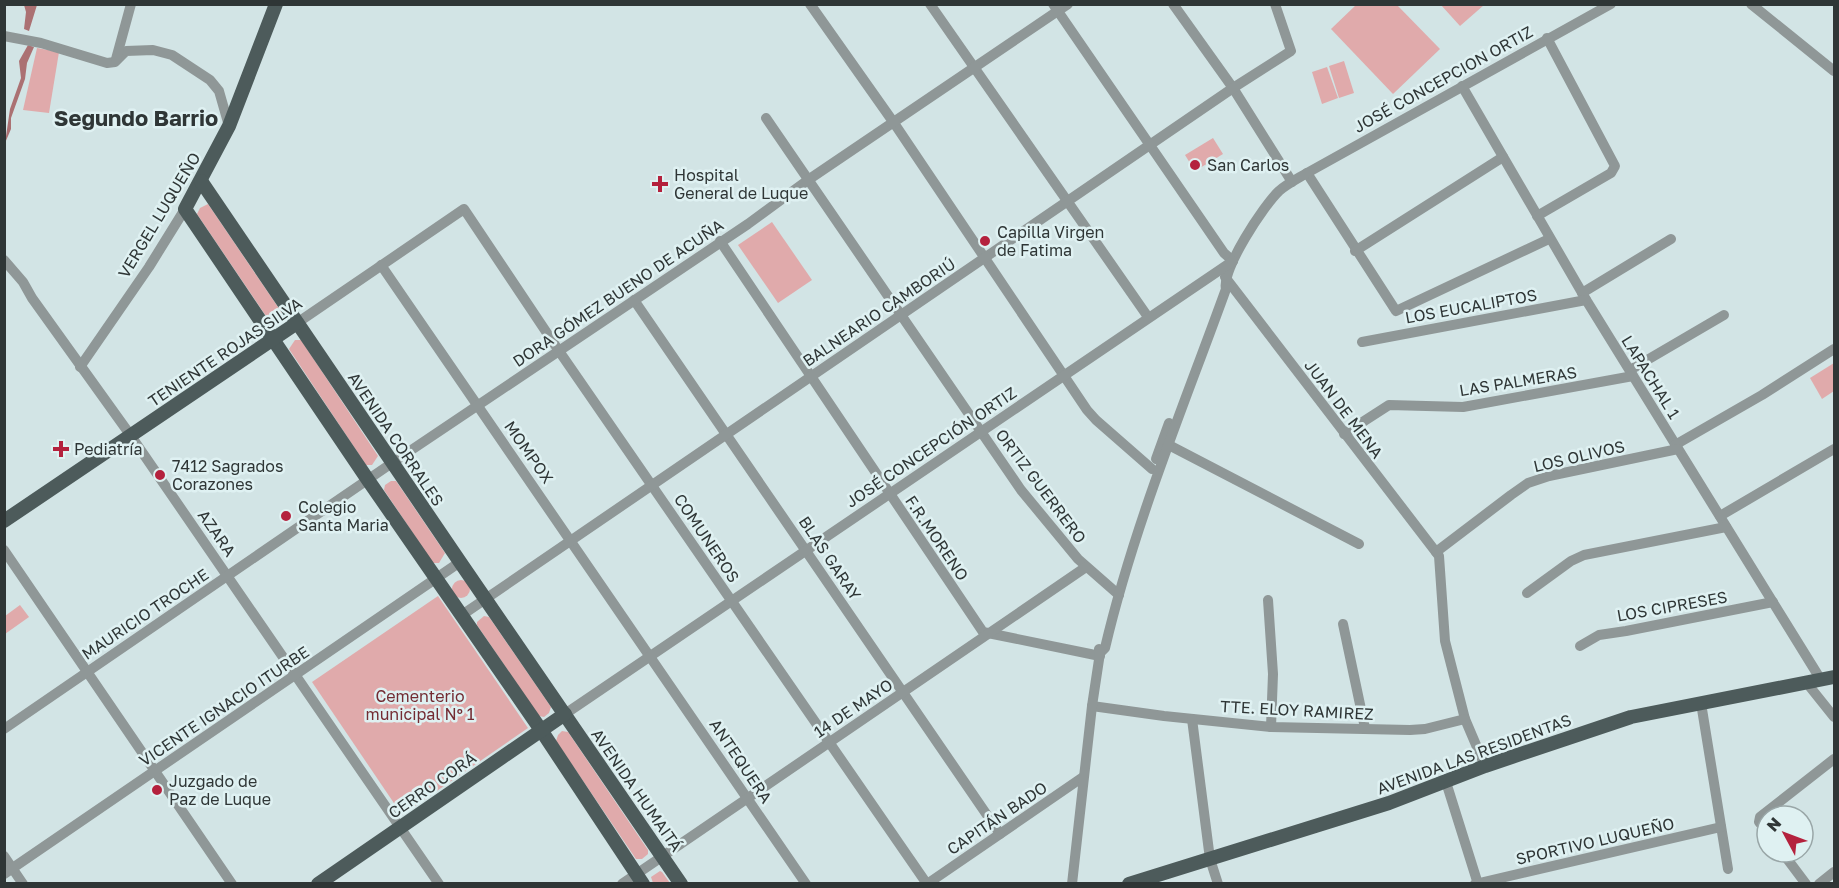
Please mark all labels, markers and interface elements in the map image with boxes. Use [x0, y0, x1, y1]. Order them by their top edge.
street label: JOSÉ CONCEPCION ORTIZ [1350, 21, 1536, 137]
district label: Segundo Barrio [54, 104, 218, 131]
street label: VERGEL LUQUEÑO [114, 149, 204, 281]
place label: San Carlos [1207, 155, 1289, 175]
marker: San Carlos [1188, 158, 1202, 172]
place label: Hospital General de Luque [674, 165, 808, 203]
marker: Hospital General de Luque [651, 175, 669, 193]
street label: DORA GÓMEZ BUENO DE ACUÑA [509, 215, 727, 371]
place label: Capilla Virgen de Fatima [997, 222, 1104, 260]
marker: Capilla Virgen de Fatima [978, 234, 992, 248]
street label: BALNEARIO CAMBORIÚ [799, 253, 959, 371]
street label: LOS EUCALIPTOS [1404, 285, 1538, 327]
street label: TENIENTE ROJAS SILVA [144, 293, 306, 411]
street label: LAPACHAL 1 [1617, 332, 1685, 423]
street label: JUAN DE MENA [1300, 356, 1388, 462]
street label: LAS PALMERAS [1458, 362, 1578, 400]
street label: AVENIDA CORRALES [344, 368, 448, 510]
street label: JOSÉ CONCEPCIÓN ORTIZ [842, 382, 1020, 512]
street label: MOMPOX [500, 417, 558, 488]
street label: ORTIZ GUERRERO [991, 425, 1091, 547]
street label: LOS OLIVOS [1531, 436, 1627, 476]
place label: Pediatría [74, 439, 143, 459]
marker: Pediatría [52, 440, 70, 458]
place label: 7412 Sagrados Corazones [172, 456, 283, 494]
marker: 7412 Sagrados Corazones [153, 468, 167, 482]
street label: COMUNEROS [670, 490, 744, 586]
street label: F.R.MORENO [901, 492, 973, 584]
place label: Colegio Santa Maria [298, 497, 389, 535]
street label: AZARA [194, 506, 240, 561]
marker: Colegio Santa Maria [279, 509, 293, 523]
street label: BLAS GARAY [795, 512, 866, 604]
street label: MAURICIO TROCHE [78, 564, 212, 664]
street label: LOS CIPRESES [1615, 586, 1729, 626]
street label: VICENTE IGNACIO ITURBE [135, 642, 313, 770]
street label: 14 DE MAYO [810, 674, 896, 742]
park label: Cementerio municipal Nº 1 [366, 686, 475, 724]
street label: TTE. ELOY RAMIREZ [1220, 696, 1374, 724]
street label: AVENIDA LAS RESIDENTAS [1374, 709, 1574, 799]
street label: ANTEQUERA [705, 715, 777, 807]
street label: AVENIDA HUMAITÁ [587, 725, 687, 855]
street label: CERRO CORÁ [384, 747, 480, 823]
place label: Juzgado de Paz de Luque [169, 771, 271, 809]
street label: CAPITÁN BADO [943, 777, 1051, 859]
marker: Juzgado de Paz de Luque [150, 783, 164, 797]
north arrow [1755, 804, 1815, 864]
street label: SPORTIVO LUQUEÑO [1514, 813, 1676, 869]
text: N [1762, 813, 1785, 835]

